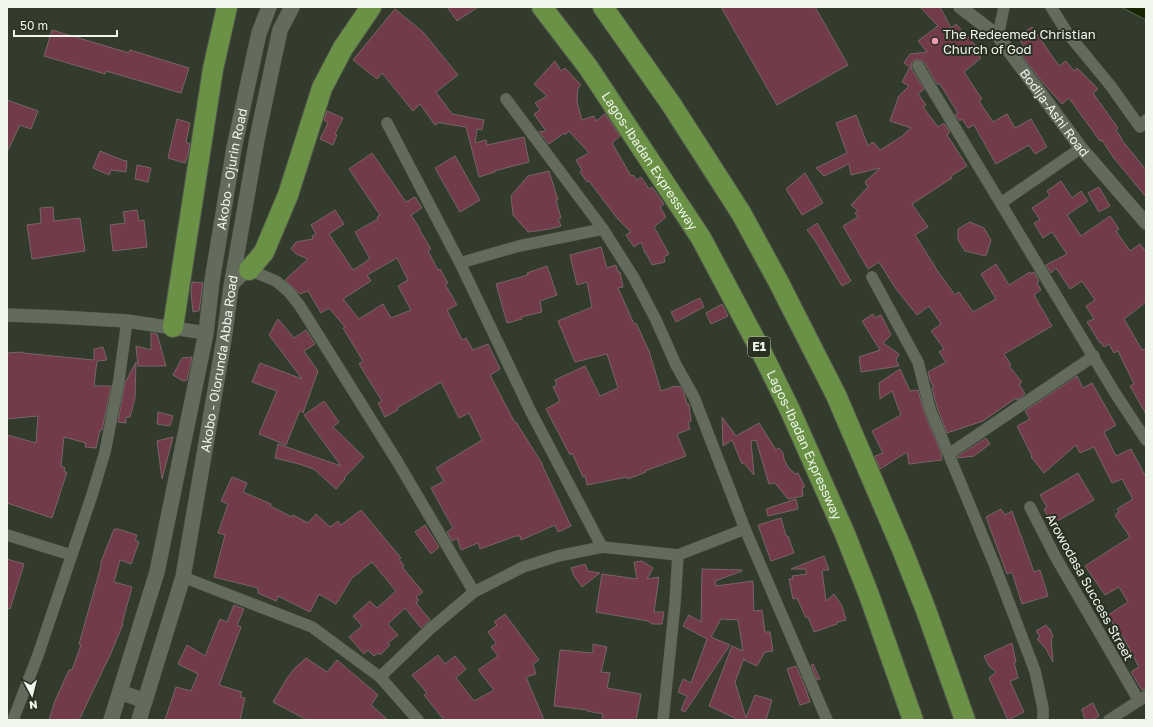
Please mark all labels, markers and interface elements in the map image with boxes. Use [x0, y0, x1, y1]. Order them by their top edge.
scale bar [14, 12, 117, 38]
text: 50 m [20, 18, 48, 33]
place label: The Redeemed Christian Church of God [943, 26, 1096, 57]
marker: The Redeemed Christian Church of God [930, 36, 940, 46]
street label: Bodija-Ashi Road [1017, 65, 1093, 160]
street label: Lagos-Ibadan Expressway [598, 89, 702, 234]
street label: Akobo - Ojurin Road [213, 107, 250, 231]
street label: Akobo - Olorunda Abba Road [197, 274, 241, 453]
road number: E1 [748, 337, 770, 357]
street label: Lagos-Ibadan Expressway [764, 367, 846, 523]
street label: Arowodasa Success Street [1043, 511, 1137, 663]
north arrow [12, 675, 52, 715]
text: N [28, 698, 38, 712]

